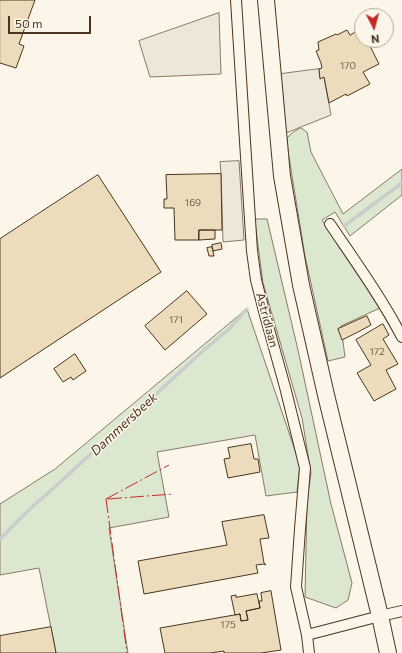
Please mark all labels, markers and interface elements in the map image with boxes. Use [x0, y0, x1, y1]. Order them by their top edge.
scale bar [10, 8, 93, 34]
north arrow [354, 8, 394, 48]
text: 50 m [15, 16, 43, 30]
text: N [370, 33, 380, 46]
house number: 170 [340, 60, 356, 72]
house number: 169 [185, 197, 201, 209]
street label: Astridlaan [253, 291, 281, 349]
house number: 171 [169, 314, 183, 326]
house number: 172 [369, 346, 385, 358]
water label: Dammersbeek [88, 389, 160, 459]
house number: 175 [220, 619, 236, 631]

